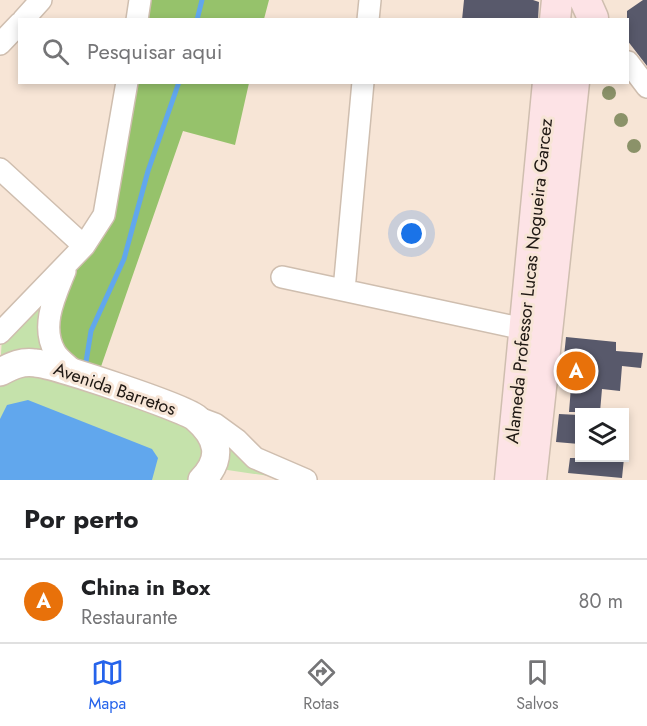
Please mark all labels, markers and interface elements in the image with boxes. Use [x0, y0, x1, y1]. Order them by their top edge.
search box [18, 18, 629, 84]
icon: search [39, 35, 72, 68]
text: Pesquisar aqui [87, 35, 222, 67]
street label: Alameda Professor Lucas Nogueira Garcez [499, 116, 559, 445]
your location [397, 219, 426, 248]
pin: A [556, 348, 596, 394]
street label: Avenida Barretos [50, 356, 180, 422]
map controls [575, 408, 629, 462]
button: layers [575, 408, 629, 462]
text: Por perto [24, 500, 138, 538]
text: China in Box [81, 571, 210, 603]
text: A [36, 587, 51, 616]
text: 80 m [578, 587, 623, 616]
text: Restaurante [81, 603, 178, 632]
tab: Mapa [89, 656, 126, 715]
tab: Rotas [303, 656, 339, 715]
tab: Salvos [516, 656, 558, 715]

